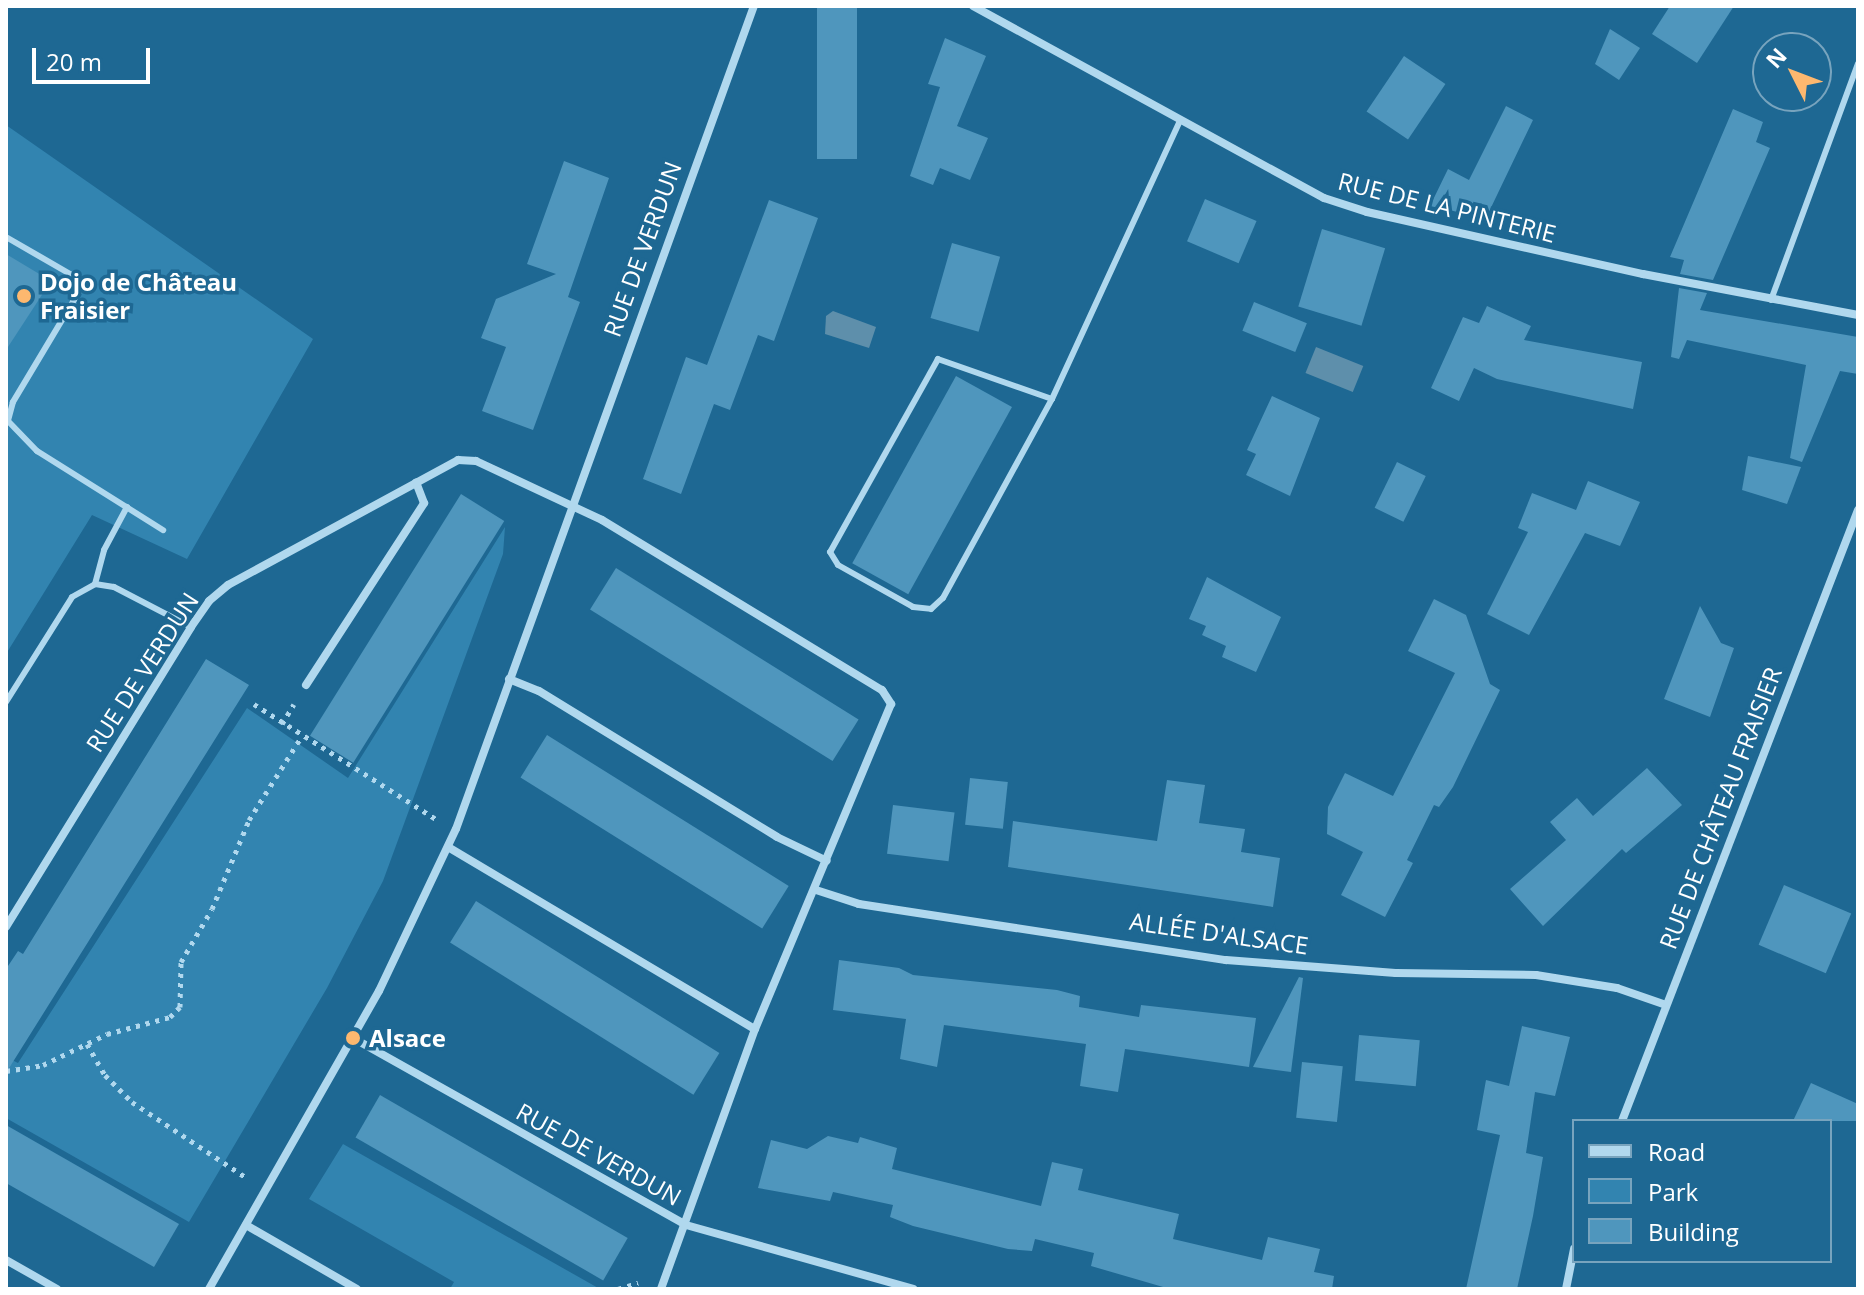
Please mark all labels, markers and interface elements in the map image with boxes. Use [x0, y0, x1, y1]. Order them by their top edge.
scale bar [36, 32, 154, 82]
north arrow [1752, 32, 1832, 112]
text: N [1759, 41, 1793, 74]
text: 20 m [46, 45, 102, 78]
street label: RUE DE VERDUN [597, 157, 687, 341]
street label: RUE DE LA PINTERIE [1335, 166, 1559, 248]
place label: Dojo de Château Fraisier [40, 268, 237, 324]
marker: Dojo de Château Fraisier [15, 287, 33, 305]
street label: RUE DE VERDUN [80, 587, 204, 757]
street label: RUE DE CHÂTEAU FRAISIER [1653, 663, 1787, 953]
street label: ALLÉE D'ALSACE [1128, 906, 1310, 960]
place label: Alsace [369, 1024, 446, 1052]
marker: Alsace [344, 1029, 362, 1047]
street label: RUE DE VERDUN [511, 1097, 687, 1211]
legend [1572, 1119, 1832, 1263]
text: Road [1648, 1135, 1705, 1168]
text: Park [1648, 1175, 1698, 1208]
text: Building [1648, 1215, 1739, 1248]

